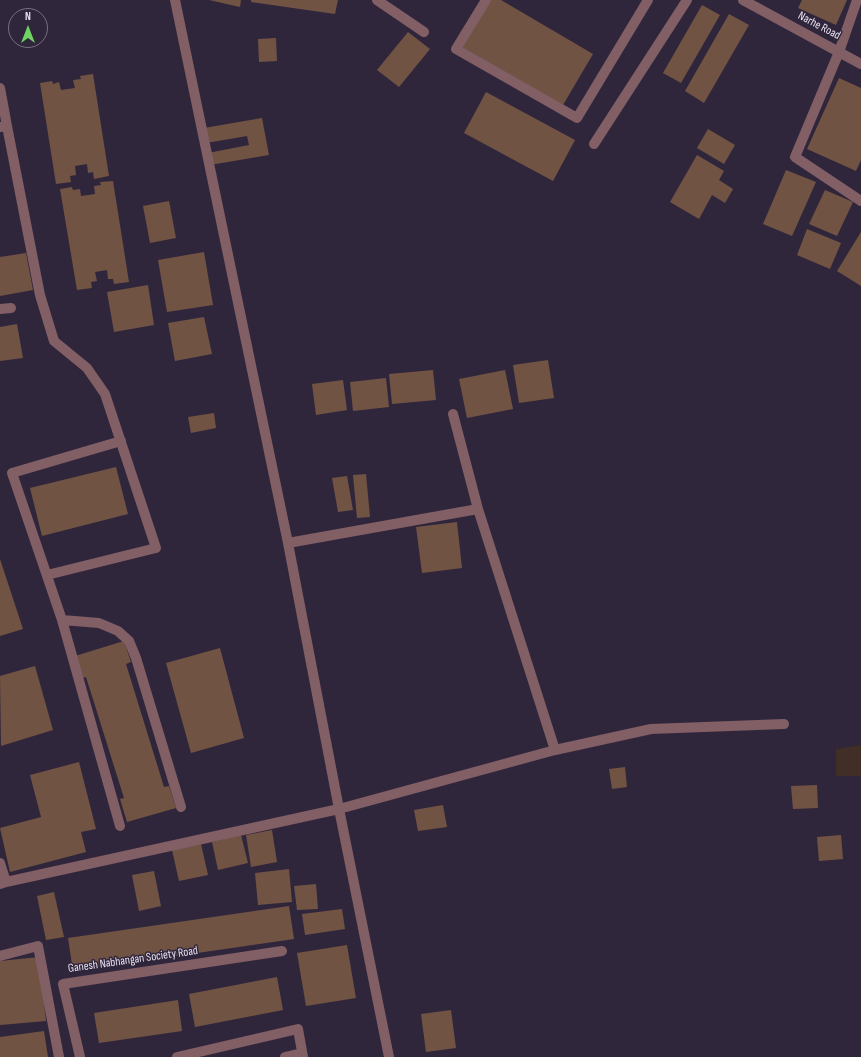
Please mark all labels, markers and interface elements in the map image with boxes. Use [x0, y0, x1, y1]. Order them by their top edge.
north arrow [8, 8, 48, 48]
street label: Narhe Road [795, 9, 843, 43]
text: N [25, 10, 31, 23]
street label: Ganesh Nabhangan Society Road [67, 944, 199, 976]

